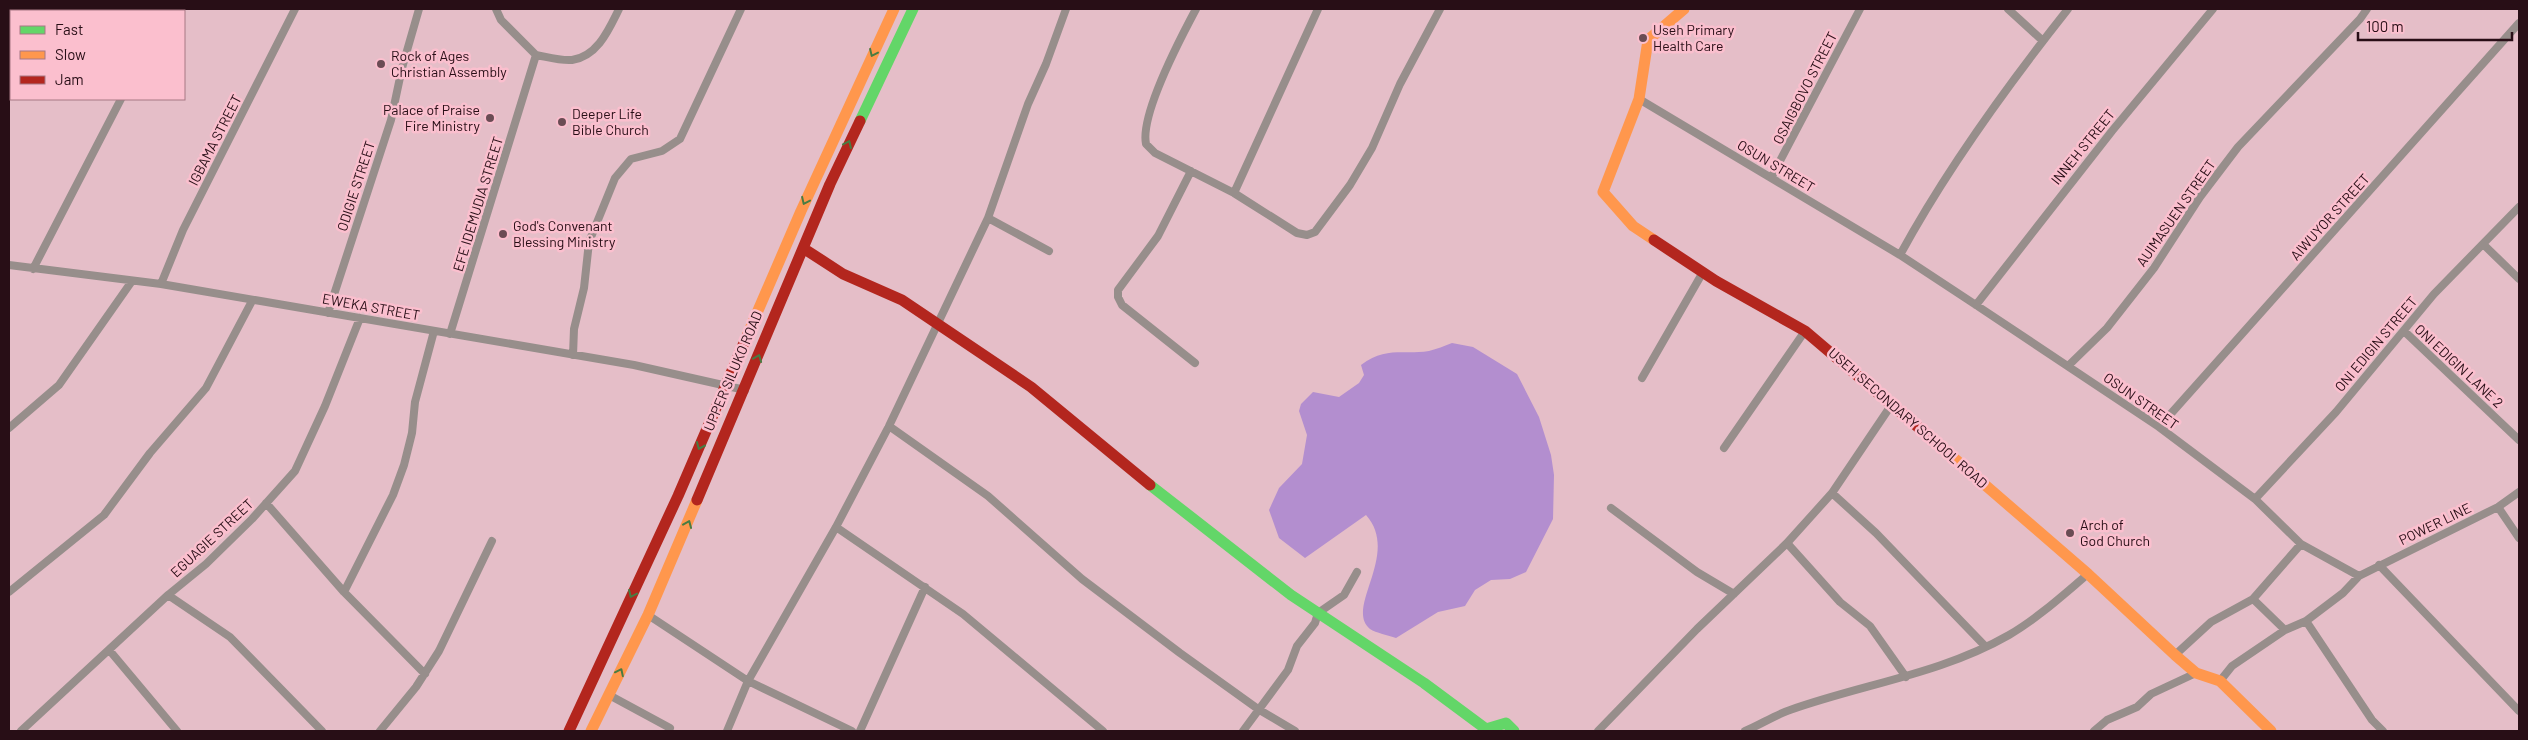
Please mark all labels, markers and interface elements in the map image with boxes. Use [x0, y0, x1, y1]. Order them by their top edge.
legend [10, 10, 185, 100]
scale bar [2358, 10, 2512, 42]
text: 100 m [2366, 17, 2404, 35]
text: Fast [55, 20, 83, 38]
place label: Useh Primary Health Care [1653, 21, 1735, 54]
street label: OSAIGBOVO STREET [1769, 29, 1840, 147]
marker: Useh Primary Health Care [1637, 32, 1649, 44]
text: Slow [55, 45, 86, 63]
place label: Rock of Ages Christian Assembly [391, 47, 507, 80]
one-way arrow [869, 48, 880, 57]
marker: Rock of Ages Christian Assembly [375, 58, 387, 70]
text: Jam [55, 70, 84, 88]
street label: IGBAMA STREET [184, 91, 245, 188]
place label: Palace of Praise Fire Ministry [383, 101, 481, 134]
place label: Deeper Life Bible Church [572, 105, 649, 138]
street label: INNEH STREET [2047, 106, 2118, 188]
marker: Palace of Praise Fire Ministry [484, 112, 496, 124]
marker: Deeper Life Bible Church [556, 116, 568, 128]
street label: EFE IDEMUDIA STREET [449, 134, 506, 273]
street label: OSUN STREET [1734, 136, 1818, 195]
street label: ODIGIE STREET [333, 139, 378, 233]
one-way arrow [842, 140, 853, 149]
street label: AUIMASUEN STREET [2132, 156, 2219, 269]
street label: AIWUYOR STREET [2286, 170, 2373, 263]
one-way arrow [801, 196, 812, 205]
place label: God's Convenant Blessing Ministry [513, 217, 616, 250]
marker: God's Convenant Blessing Ministry [497, 228, 509, 240]
street label: EWEKA STREET [321, 290, 421, 323]
street label: ONI EDIGIN STREET [2331, 293, 2420, 395]
street label: UPPER SILUKO ROAD [700, 308, 765, 433]
street label: ONI EDIGIN LANE 2 [2412, 320, 2507, 411]
street label: USEH SECONDARY SCHOOL ROAD [1825, 344, 1991, 491]
one-way arrow [752, 354, 762, 363]
street label: OSUN STREET [2101, 369, 2182, 433]
one-way arrow [695, 441, 706, 450]
street label: EGUAGIE STREET [167, 495, 257, 580]
street label: POWER LINE [2396, 499, 2474, 548]
place label: Arch of God Church [2080, 516, 2150, 549]
one-way arrow [681, 520, 692, 529]
marker: Arch of God Church [2064, 527, 2076, 539]
one-way arrow [628, 589, 639, 598]
one-way arrow [614, 668, 625, 677]

